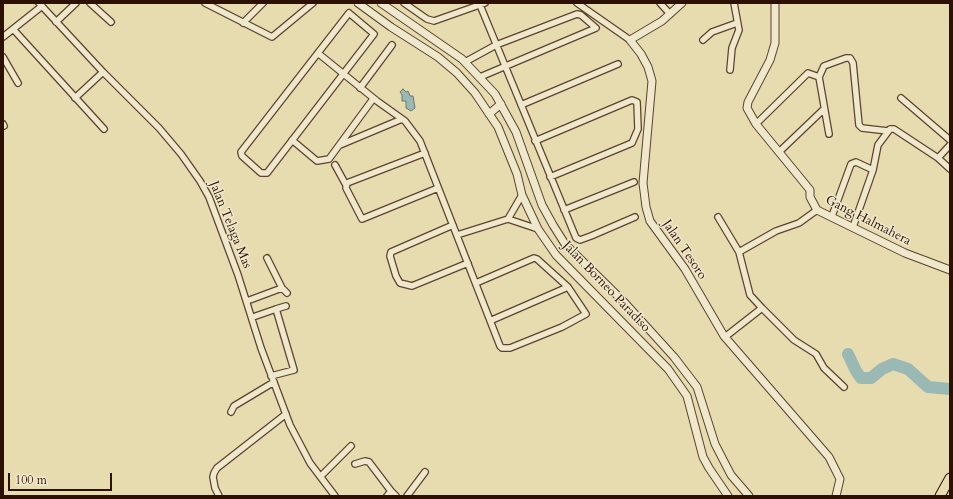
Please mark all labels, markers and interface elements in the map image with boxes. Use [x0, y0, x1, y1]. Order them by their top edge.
street label: Jalan Telaga Mas [205, 179, 255, 271]
street label: Gang Halmahera [823, 193, 913, 249]
street label: Jalan Tesoro [658, 217, 710, 283]
street label: Jalan Borneo Paradiso [559, 238, 653, 336]
scale bar [10, 465, 114, 491]
text: 100 m [15, 472, 47, 488]

